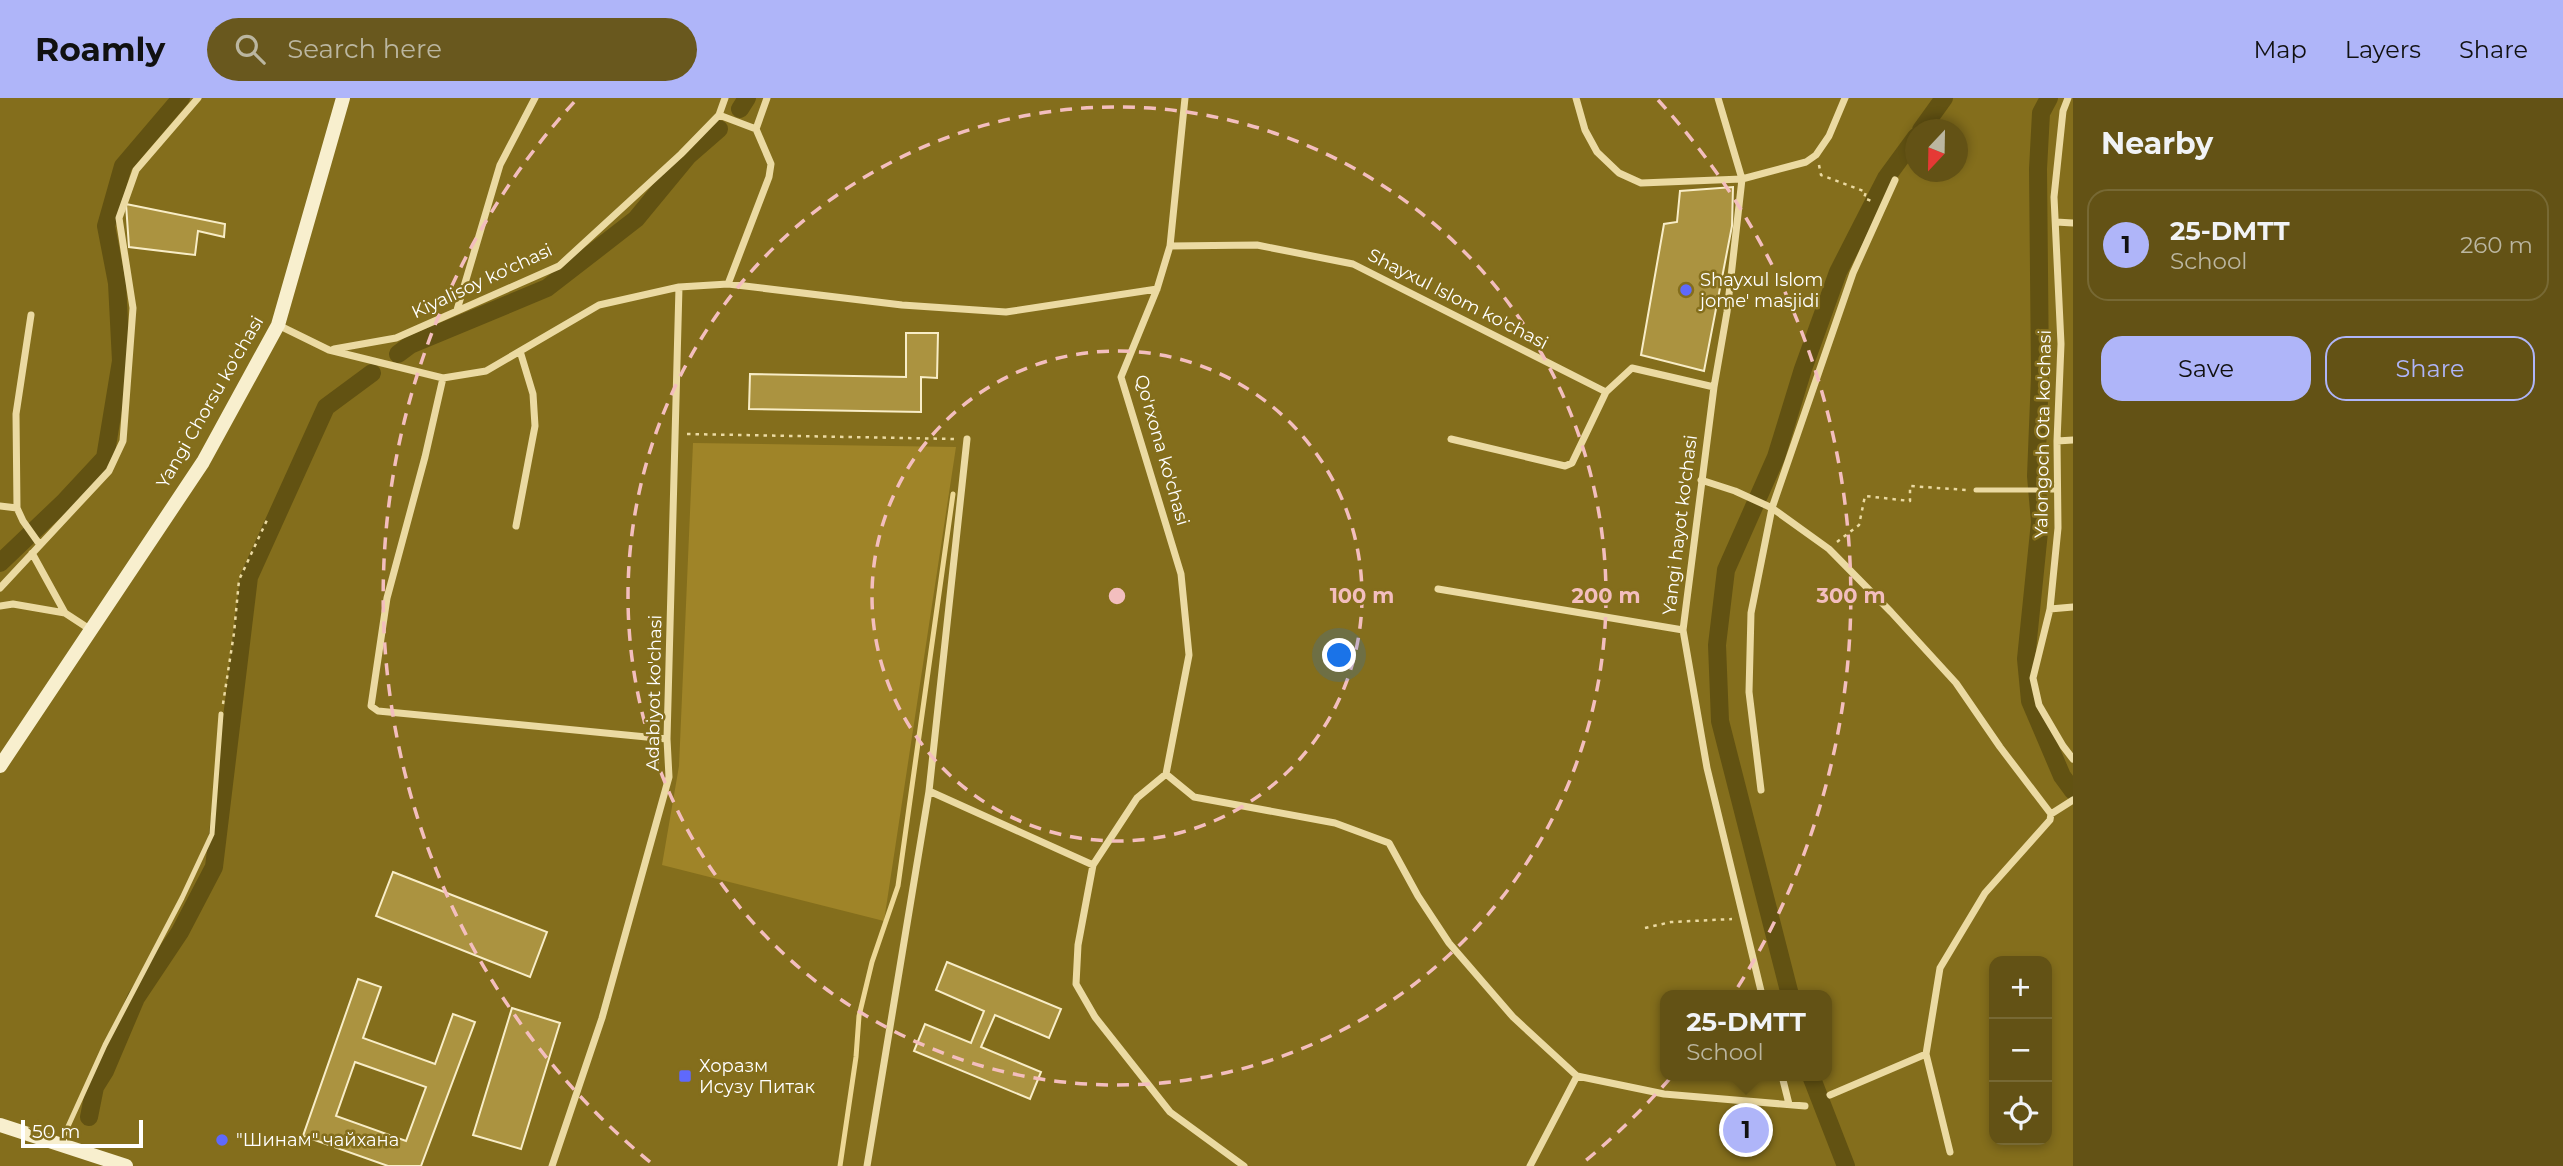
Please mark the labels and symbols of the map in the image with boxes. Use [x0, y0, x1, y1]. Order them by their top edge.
north arrow [1905, 119, 1968, 182]
street label: Kiyalisoy ko'chasi [408, 239, 556, 323]
street label: Shayxul Islom ko'chasi [1364, 244, 1552, 354]
place label: Shayxul Islom jome' masjidi [1698, 269, 1823, 312]
marker: Shayxul Islom jome' masjidi [1678, 282, 1694, 298]
street label: Yangi Chorsu ko'chasi [152, 312, 268, 492]
street label: Yalongoch Ota ko'chasi [2030, 330, 2056, 538]
street label: Qo'rxona ko'chasi [1130, 372, 1194, 528]
street label: Yangi hayot ko'chasi [1658, 434, 1702, 616]
text: 100 m [1330, 583, 1394, 608]
text: 200 m [1572, 583, 1640, 608]
text: 300 m [1816, 583, 1885, 608]
centre of rings [1105, 584, 1129, 608]
street label: Adabiyot ko'chasi [642, 615, 666, 771]
your location [1322, 638, 1356, 672]
place label: Хоразм Исузу Питак [699, 1055, 815, 1098]
marker: Хоразм Исузу Питак [677, 1068, 693, 1084]
pin: 1 [1723, 1104, 1769, 1156]
scale bar [21, 1117, 144, 1149]
place label: "Шинам" чайхана [236, 1129, 399, 1151]
marker: "Шинам" чайхана [214, 1132, 230, 1148]

